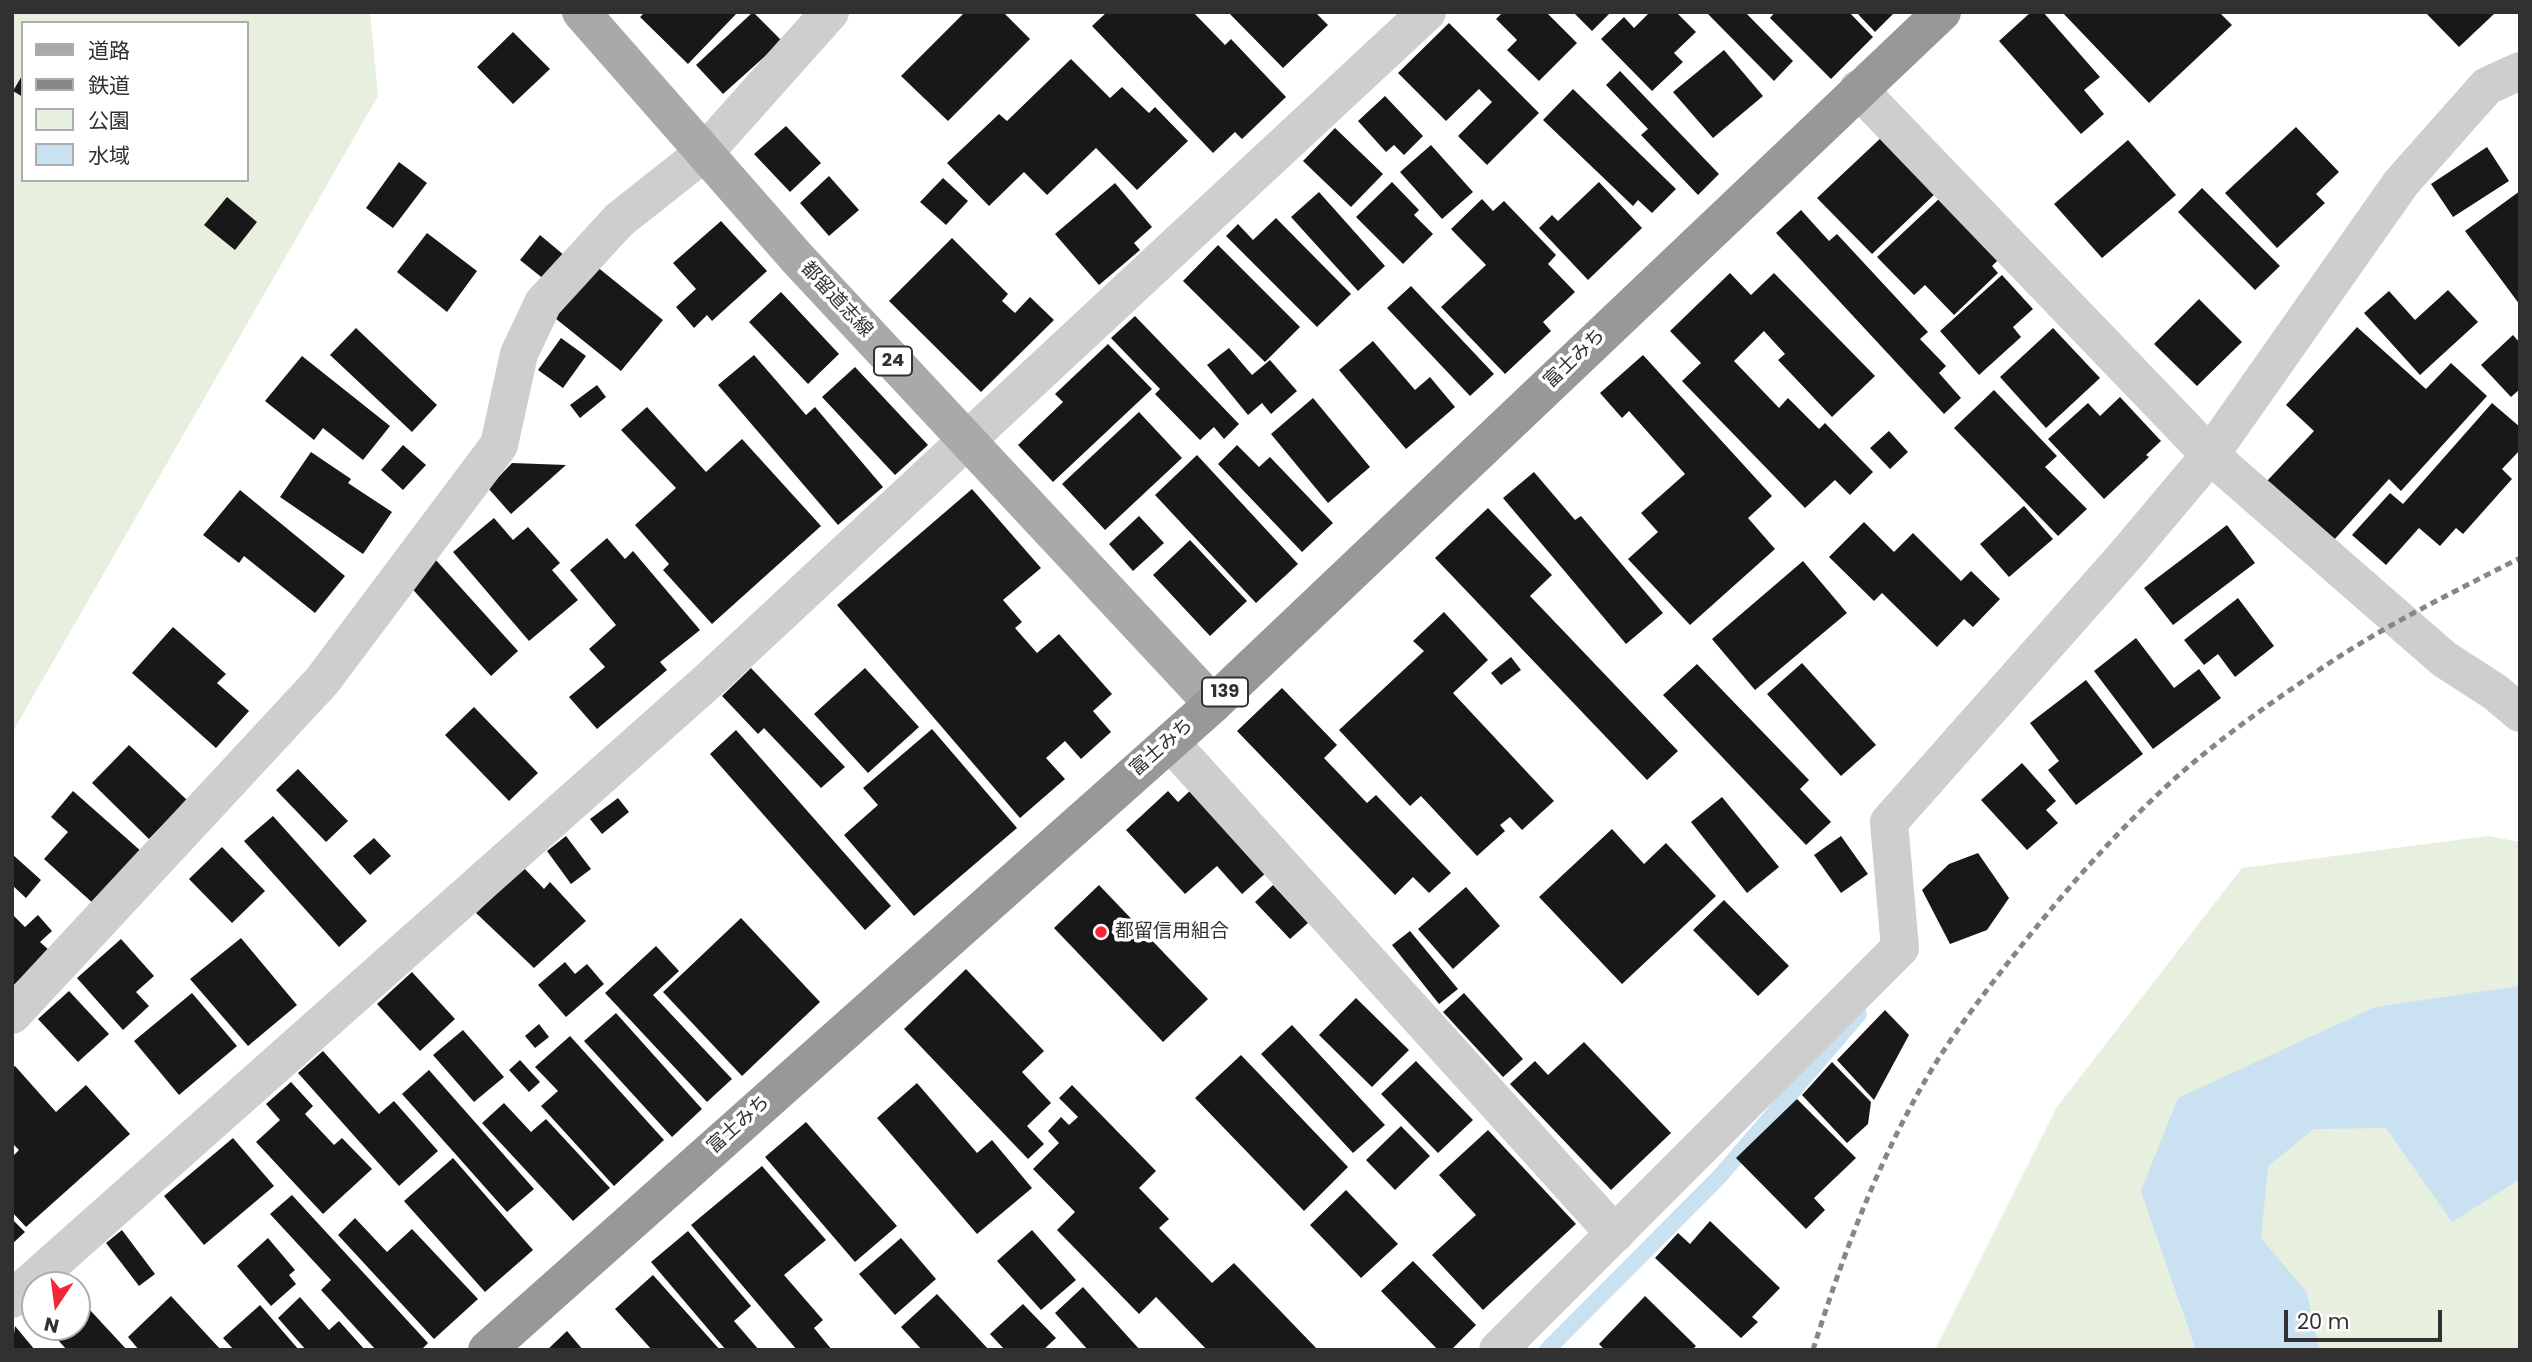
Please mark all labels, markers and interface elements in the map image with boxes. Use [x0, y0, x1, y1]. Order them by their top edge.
legend [21, 21, 248, 182]
text: 道路 [88, 36, 130, 65]
text: 鉄道 [88, 71, 130, 100]
text: 公園 [88, 106, 130, 135]
text: 水域 [88, 141, 130, 170]
street label: 都留道志線 [795, 257, 877, 343]
street label: 富士みち [1540, 324, 1610, 394]
road number: 24 [874, 346, 912, 376]
road number: 139 [1202, 678, 1248, 706]
street label: 富士みち [1126, 714, 1198, 782]
place label: 都留信用組合 [1115, 921, 1229, 943]
marker: 都留信用組合 [1093, 924, 1109, 940]
street label: 富士みち [703, 1091, 775, 1159]
north arrow [21, 1271, 91, 1341]
scale bar [2287, 1296, 2444, 1340]
text: 20 m [2297, 1307, 2350, 1336]
text: N [42, 1310, 62, 1340]

